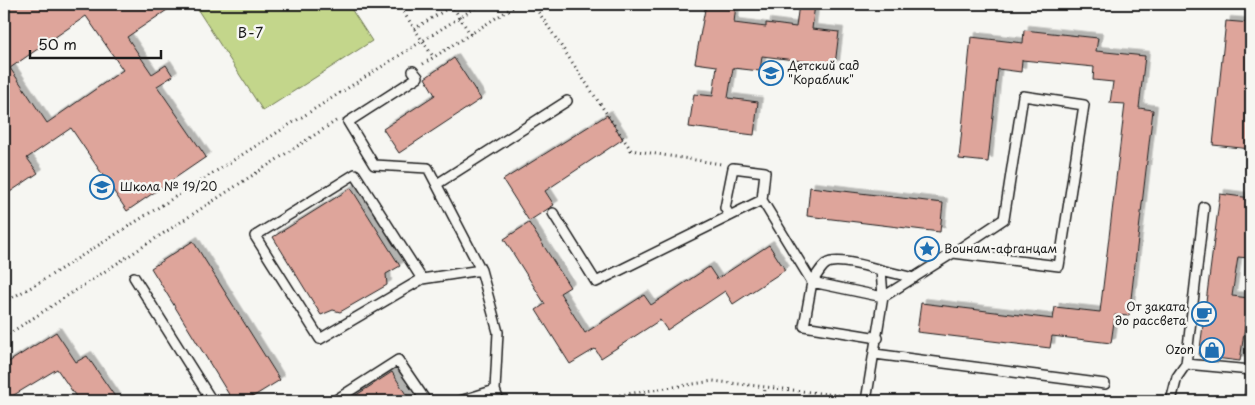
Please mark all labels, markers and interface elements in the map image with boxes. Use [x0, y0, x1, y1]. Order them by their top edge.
district label: В-7 [238, 22, 264, 43]
scale bar [30, 28, 161, 60]
text: 50 m [38, 32, 77, 55]
place label: Детский сад "Кораблик" [787, 56, 859, 88]
school or university icon: Детский сад "Кораблик" [758, 60, 784, 86]
school or university icon: Школа № 19/20 [89, 174, 115, 200]
place label: Школа № 19/20 [120, 177, 218, 195]
place icon: Воинам-афганцам [914, 236, 940, 262]
place label: Воинам-афганцам [944, 239, 1057, 257]
place label: От заката до рассвета [1115, 297, 1187, 329]
cafe icon: От заката до рассвета [1191, 301, 1217, 327]
shop icon: Ozon [1199, 337, 1225, 363]
place label: Ozon [1165, 340, 1194, 358]

